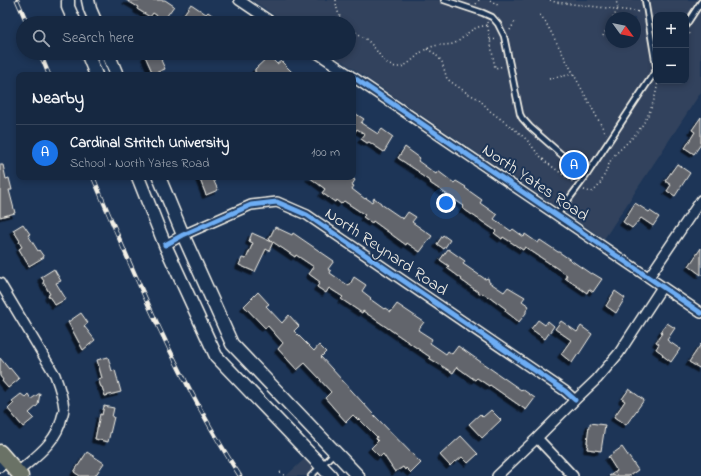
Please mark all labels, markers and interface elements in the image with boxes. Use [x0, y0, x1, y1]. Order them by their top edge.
north arrow [605, 12, 641, 48]
map controls [653, 12, 689, 84]
button: + [653, 12, 689, 48]
search box [16, 16, 356, 60]
icon: search [30, 27, 52, 49]
text: Search here [62, 27, 134, 49]
button: − [653, 48, 689, 84]
text: Nearby [32, 86, 84, 111]
text: Cardinal Stritch University [70, 132, 229, 154]
street label: North Yates Road [477, 138, 594, 228]
text: A [41, 143, 49, 162]
text: 100 m [311, 143, 340, 162]
pin: A [561, 150, 587, 180]
text: School · North Yates Road [70, 154, 210, 173]
your location [436, 193, 456, 213]
street label: North Reynard Road [319, 201, 453, 304]

